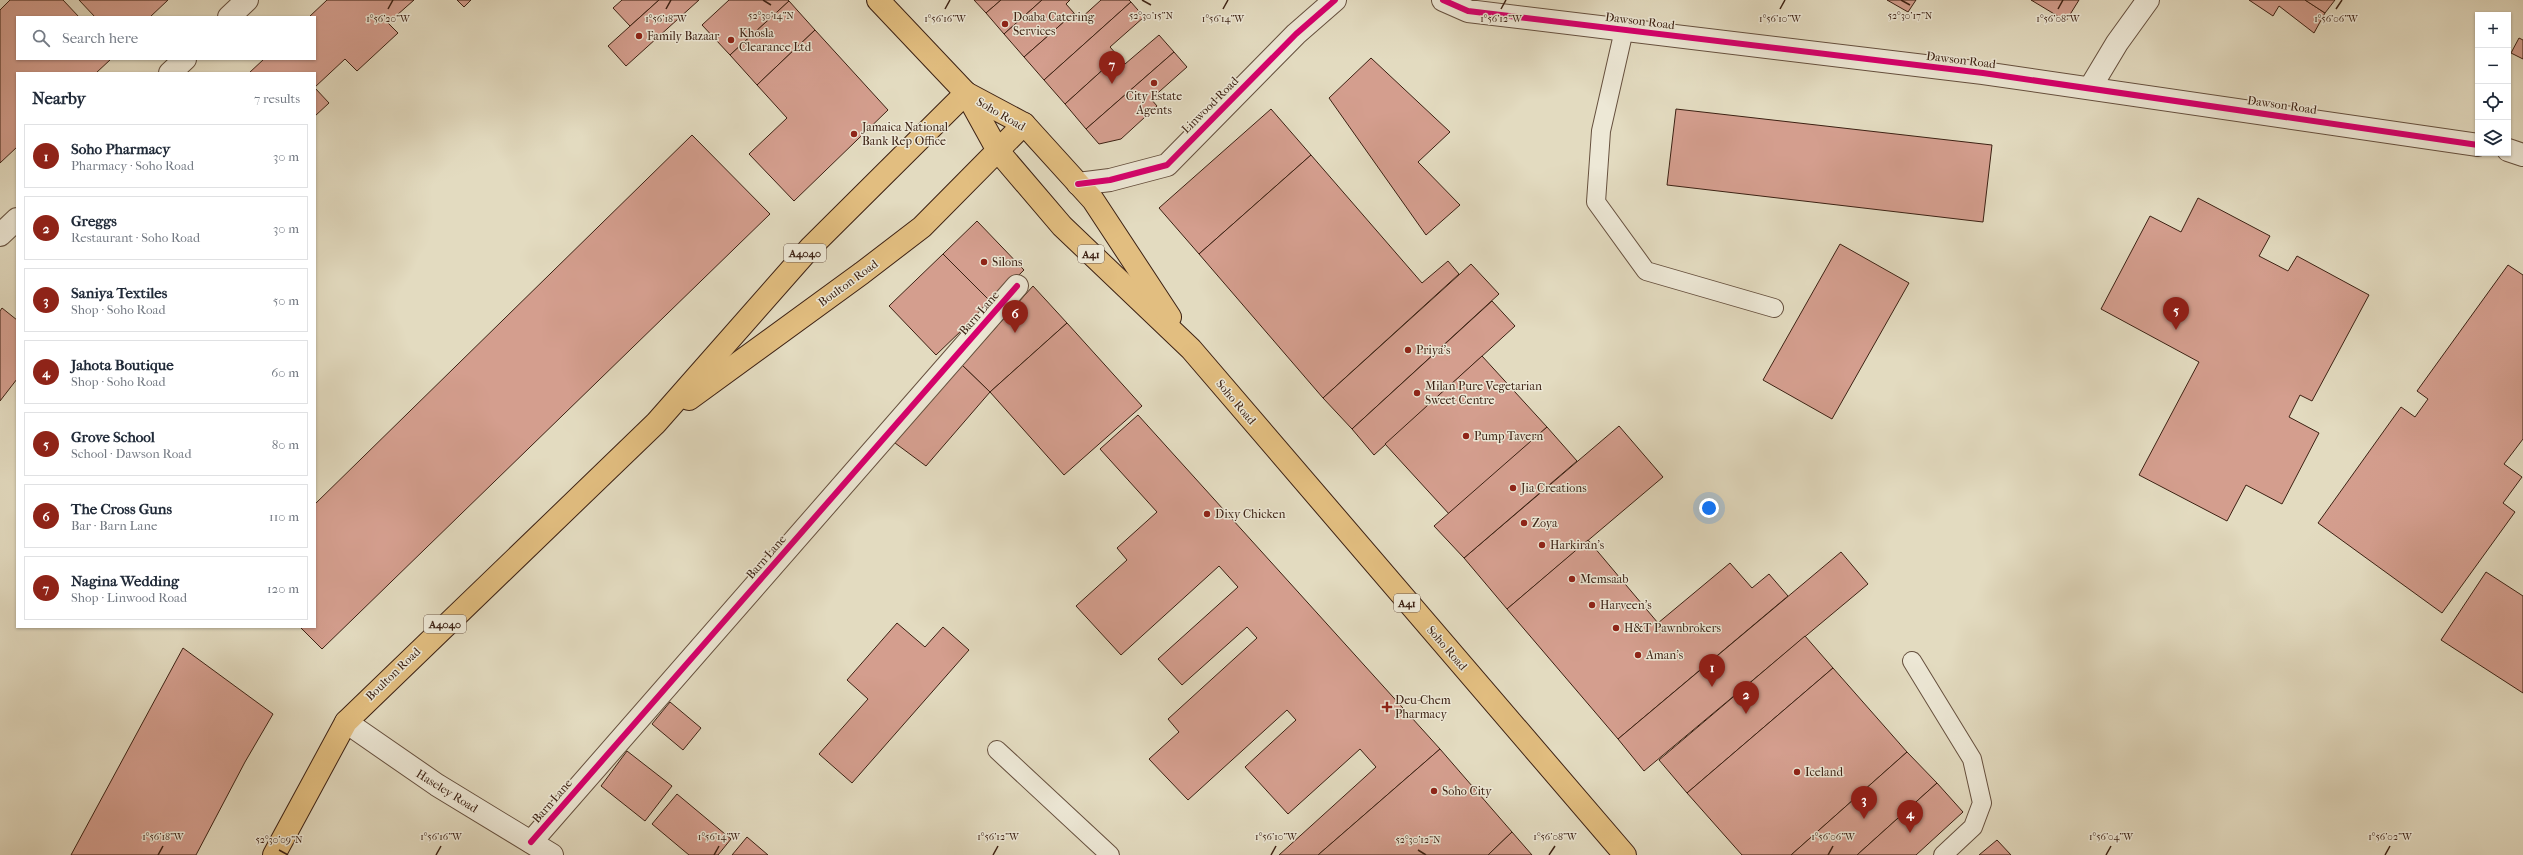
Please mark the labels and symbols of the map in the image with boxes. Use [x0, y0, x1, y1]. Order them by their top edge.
text: 52°30'14"N [748, 10, 794, 22]
place label: Doaba Catering Services [1013, 10, 1095, 38]
text: 52°30'15"N [1129, 10, 1174, 22]
street label: Dawson Road [1604, 10, 1676, 32]
text: 52°30'17"N [1888, 10, 1933, 22]
text: 1°56'20"W [366, 13, 411, 25]
text: 1°56'18"W [645, 13, 688, 25]
text: 1°56'16"W [924, 13, 967, 25]
text: 1°56'14"W [1202, 13, 1245, 25]
text: 1°56'12"W [1480, 13, 1523, 25]
text: 1°56'10"W [1759, 13, 1802, 25]
text: 1°56'08"W [2036, 13, 2081, 25]
text: 1°56'06"W [2314, 13, 2359, 25]
marker: Doaba Catering Services [1000, 19, 1010, 29]
place label: Khosla Clearance Ltd [739, 26, 812, 54]
place label: Family Bazaar [647, 29, 720, 43]
marker: Family Bazaar [634, 31, 644, 41]
marker: Khosla Clearance Ltd [726, 35, 736, 45]
street label: Dawson Road [1925, 49, 1997, 71]
pin: 7 [1099, 51, 1125, 84]
street label: Linwood Road [1179, 73, 1242, 136]
marker: City Estate Agents [1149, 78, 1159, 88]
place label: City Estate Agents [1126, 89, 1182, 117]
street label: Dawson Road [2246, 93, 2318, 117]
street label: Soho Road [974, 94, 1028, 134]
place label: Jamaica National Bank Rep Office [861, 120, 949, 148]
marker: Jamaica National Bank Rep Office [849, 129, 859, 139]
road number: A4040 [784, 244, 826, 262]
road number: A41 [1078, 245, 1104, 263]
place label: Silons [992, 255, 1023, 269]
street label: Boulton Road [815, 256, 881, 309]
marker: Silons [979, 257, 989, 267]
street label: Barn Lane [956, 288, 1002, 338]
pin: 5 [2163, 297, 2189, 330]
pin: 6 [1002, 300, 1028, 333]
place label: Priya's [1416, 343, 1451, 357]
marker: Priya's [1403, 345, 1413, 355]
street label: Soho Road [1213, 377, 1259, 428]
place label: Milan Pure Vegetarian Sweet Centre [1425, 379, 1542, 407]
marker: Milan Pure Vegetarian Sweet Centre [1412, 388, 1422, 398]
place label: Pump Tavern [1474, 429, 1543, 443]
marker: Pump Tavern [1461, 431, 1471, 441]
place label: Jia Creations [1520, 481, 1587, 495]
marker: Jia Creations [1508, 483, 1518, 493]
your location [1699, 498, 1719, 518]
place label: Dixy Chicken [1215, 507, 1285, 521]
marker: Dixy Chicken [1202, 509, 1212, 519]
place label: Zoya [1532, 516, 1558, 530]
marker: Zoya [1519, 518, 1529, 528]
street label: Barn Lane [743, 532, 789, 582]
place label: Harkiran's [1550, 538, 1605, 552]
marker: Harkiran's [1537, 540, 1547, 550]
place label: Memsaab [1580, 572, 1629, 586]
marker: Memsaab [1567, 574, 1577, 584]
road number: A41 [1394, 594, 1420, 612]
place label: Harveen's [1600, 598, 1652, 612]
marker: Harveen's [1587, 600, 1597, 610]
road number: A4040 [424, 615, 466, 633]
place label: H&T Pawnbrokers [1624, 621, 1722, 635]
street label: Soho Road [1424, 623, 1470, 673]
marker: H&T Pawnbrokers [1611, 623, 1621, 633]
street label: Boulton Road [363, 644, 424, 703]
place label: Aman's [1645, 648, 1684, 662]
marker: Aman's [1633, 650, 1643, 660]
pin: 1 [1699, 654, 1725, 687]
pin: 2 [1733, 681, 1759, 714]
place label: Deu-Chem Pharmacy [1395, 693, 1451, 721]
marker: Deu-Chem Pharmacy [1382, 702, 1392, 712]
place label: Iceland [1805, 765, 1843, 779]
street label: Haseley Road [414, 767, 481, 816]
marker: Iceland [1792, 767, 1802, 777]
street label: Barn Lane [529, 776, 575, 826]
place label: Soho City [1442, 784, 1492, 798]
marker: Soho City [1429, 786, 1439, 796]
pin: 3 [1851, 786, 1877, 819]
pin: 4 [1897, 800, 1923, 833]
text: 1°56'18"W [142, 831, 185, 843]
text: 1°56'16"W [420, 831, 463, 843]
text: 1°56'14"W [698, 831, 741, 843]
text: 1°56'12"W [977, 831, 1020, 843]
text: 1°56'10"W [1255, 831, 1298, 843]
text: 1°56'08"W [1533, 831, 1578, 843]
text: 1°56'06"W [1811, 831, 1856, 843]
text: 1°56'04"W [2089, 831, 2134, 843]
text: 1°56'02"W [2368, 831, 2413, 843]
text: 52°30'09"N [255, 834, 303, 846]
text: 52°30'12"N [1395, 834, 1441, 846]

